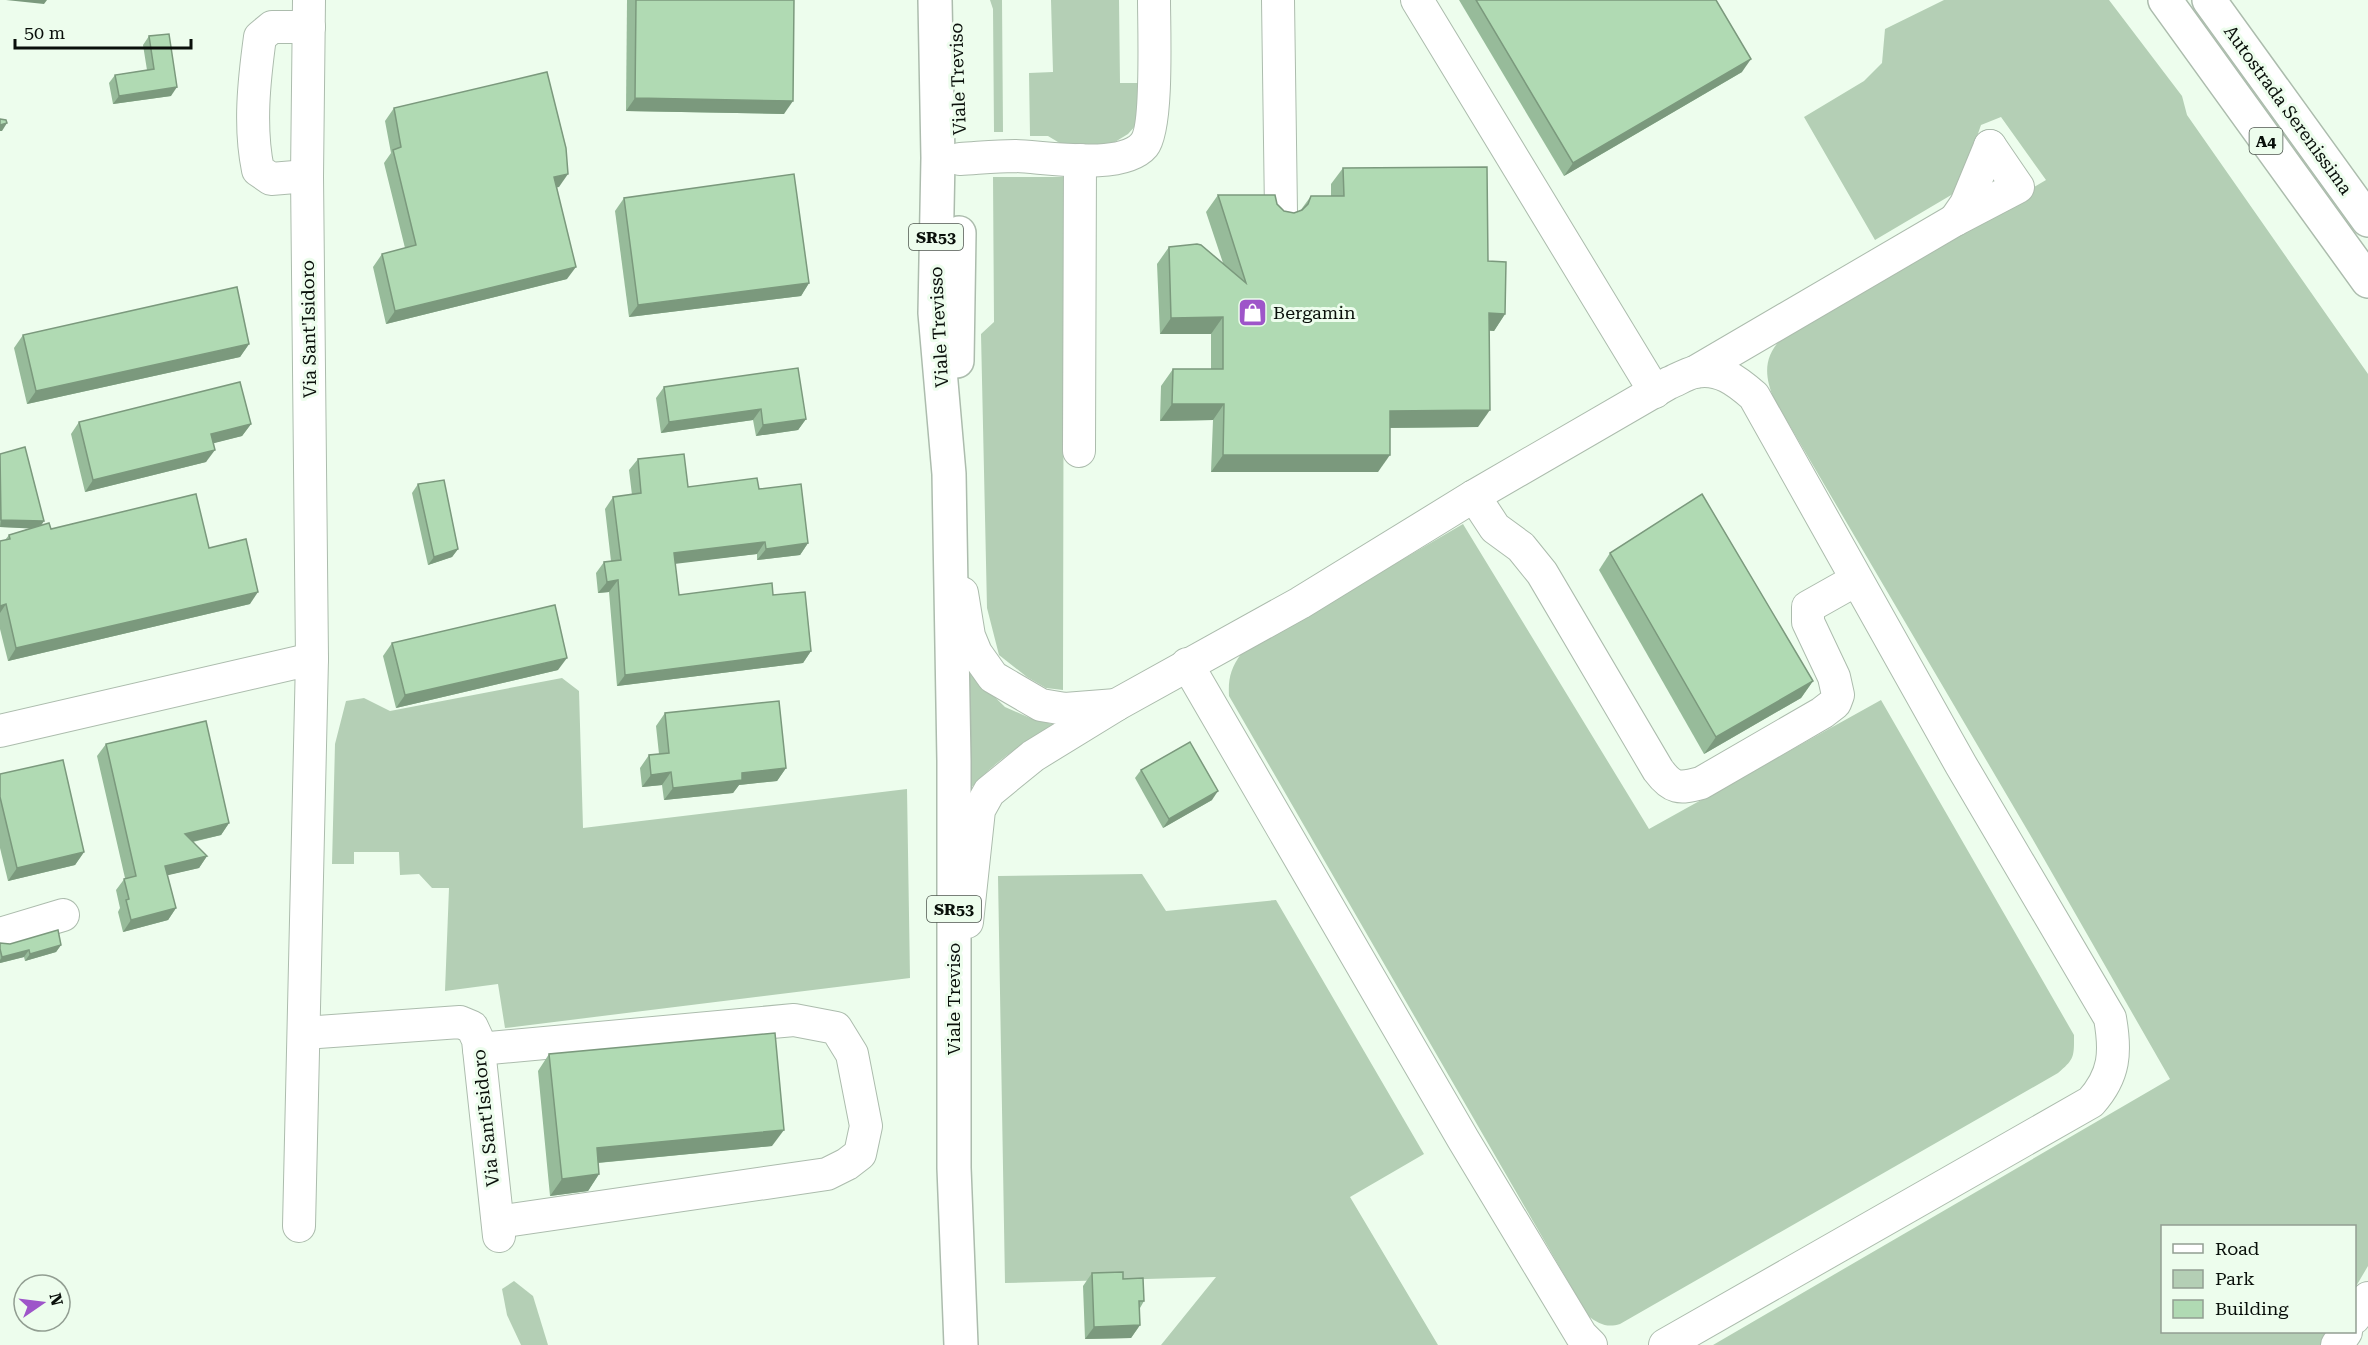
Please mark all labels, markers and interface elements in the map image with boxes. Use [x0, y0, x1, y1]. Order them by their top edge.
scale bar [15, 12, 190, 50]
street label: Autostrada Serenissima [2220, 21, 2357, 199]
text: 50 m [24, 22, 65, 43]
street label: Viale Treviso [945, 22, 970, 136]
road number: A4 [2250, 128, 2282, 154]
road number: SR53 [909, 224, 963, 250]
street label: Via Sant'Isidoro [297, 260, 320, 398]
street label: Viale Trevisso [925, 266, 952, 388]
shop icon: Bergamin [1236, 297, 1268, 329]
place label: Bergamin [1273, 302, 1356, 323]
road number: SR53 [927, 896, 981, 922]
street label: Viale Treviso [943, 943, 964, 1055]
street label: Via Sant'Isidoro [468, 1048, 503, 1188]
legend [2161, 1225, 2356, 1333]
text: Road [2215, 1238, 2260, 1259]
text: Park [2215, 1268, 2255, 1289]
north arrow [12, 1273, 72, 1333]
text: N [45, 1291, 67, 1308]
text: Building [2215, 1298, 2289, 1319]

